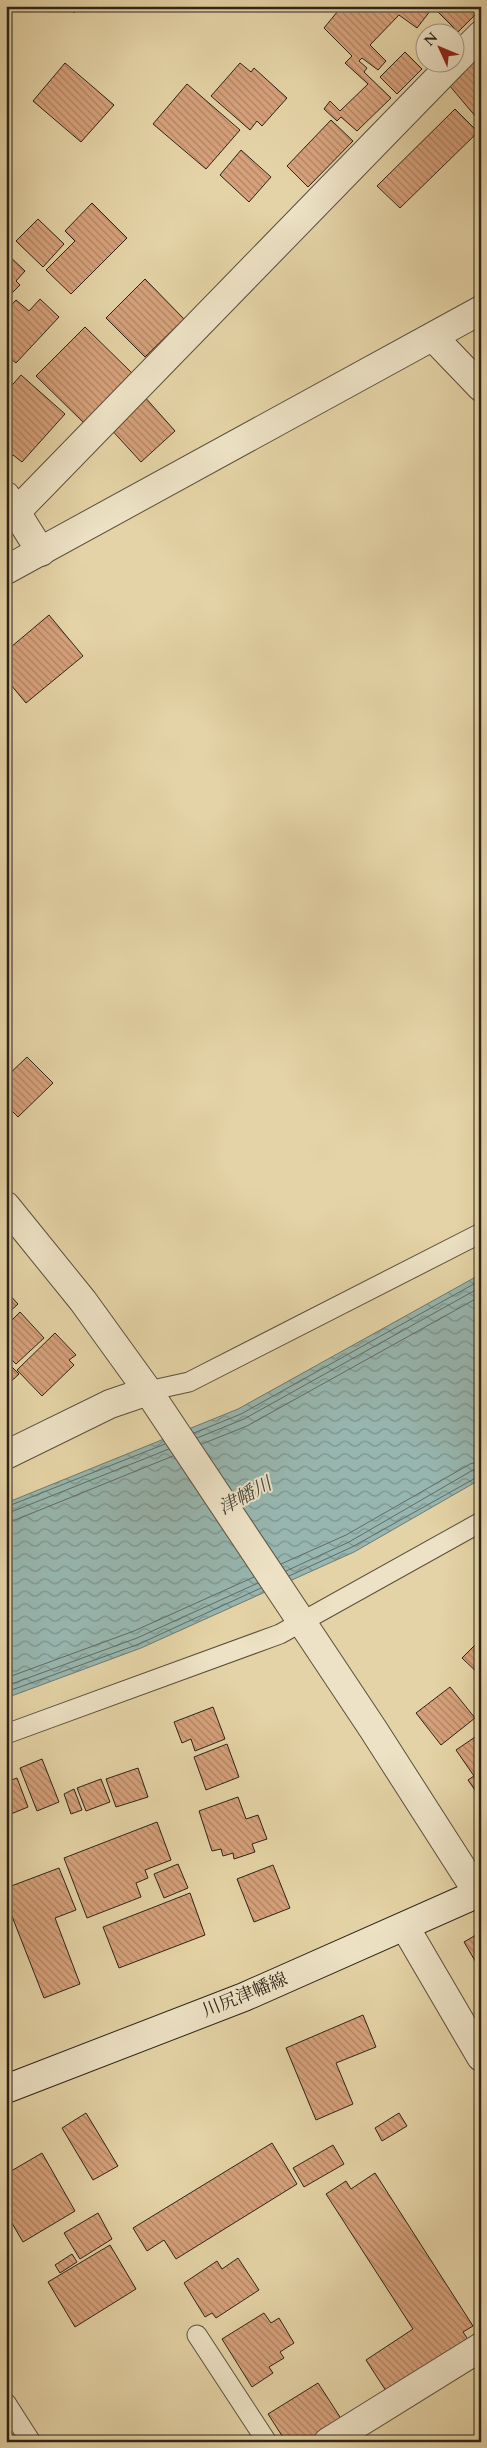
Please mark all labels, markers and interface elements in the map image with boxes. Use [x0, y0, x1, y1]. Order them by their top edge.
north arrow [414, 22, 464, 72]
text: N [420, 28, 442, 50]
water label: 津幡川 [214, 1470, 278, 1521]
street label: 川尻津幡線 [199, 1967, 291, 2023]

